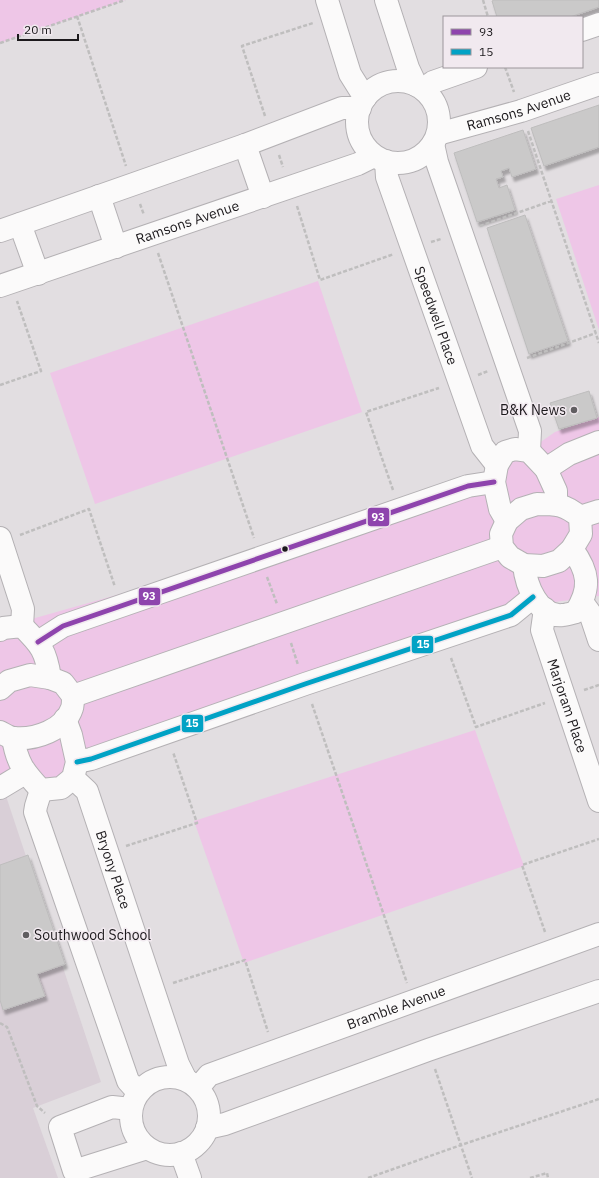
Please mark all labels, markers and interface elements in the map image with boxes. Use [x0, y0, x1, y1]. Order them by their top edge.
scale bar [18, 16, 78, 42]
legend [443, 16, 583, 68]
text: 20 m [24, 22, 52, 37]
text: 93 [479, 24, 493, 39]
text: 15 [479, 44, 493, 59]
street label: Ramsons Avenue [464, 85, 573, 135]
street label: Ramsons Avenue [133, 196, 242, 248]
street label: Speedwell Place [410, 264, 462, 368]
place label: B&K News [500, 401, 566, 419]
marker: B&K News [569, 405, 579, 415]
line badge: 93 [367, 507, 390, 527]
text: 93 [371, 510, 385, 524]
unlabelled marker [280, 544, 290, 554]
line badge: 93 [138, 587, 161, 606]
text: 93 [142, 589, 156, 603]
line badge: 15 [411, 635, 434, 654]
text: 15 [416, 637, 430, 651]
street label: Marjoram Place [543, 656, 591, 755]
line badge: 15 [181, 714, 204, 733]
text: 15 [185, 716, 199, 730]
street label: Bryony Place [92, 828, 135, 912]
place label: Southwood School [34, 926, 151, 944]
marker: Southwood School [21, 930, 31, 940]
street label: Bramble Avenue [344, 981, 448, 1033]

